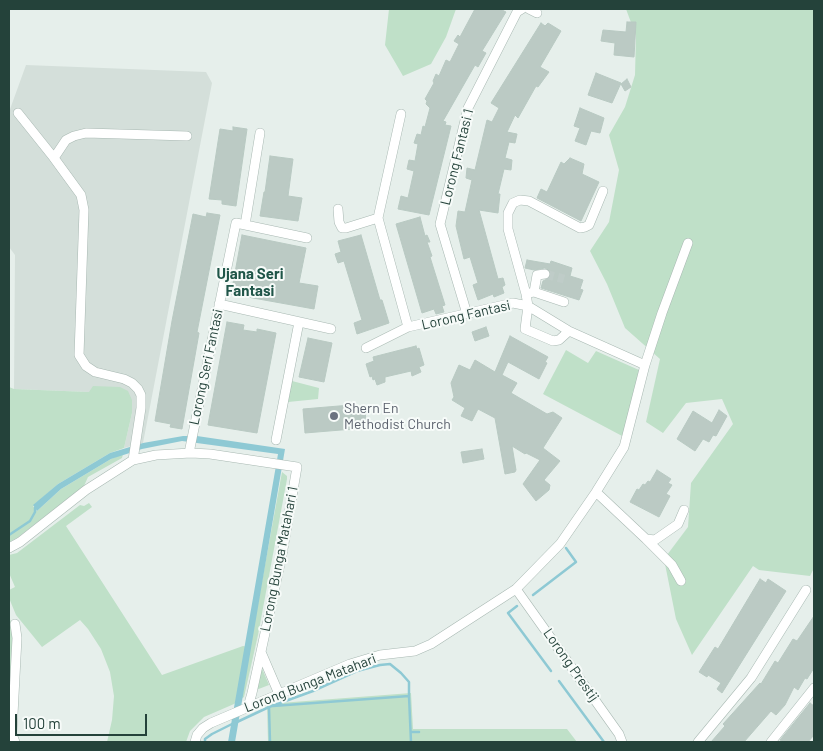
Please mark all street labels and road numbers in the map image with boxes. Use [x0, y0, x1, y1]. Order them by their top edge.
street label: Lorong Fantasi 1 [437, 107, 477, 207]
street label: Lorong Fantasi [420, 297, 512, 333]
street label: Lorong Seri Fantasi [186, 308, 226, 426]
street label: Lorong Bunga Matahari 1 [257, 485, 301, 633]
street label: Lorong Prestij [540, 625, 602, 705]
street label: Lorong Bunga Matahari [242, 650, 378, 716]

